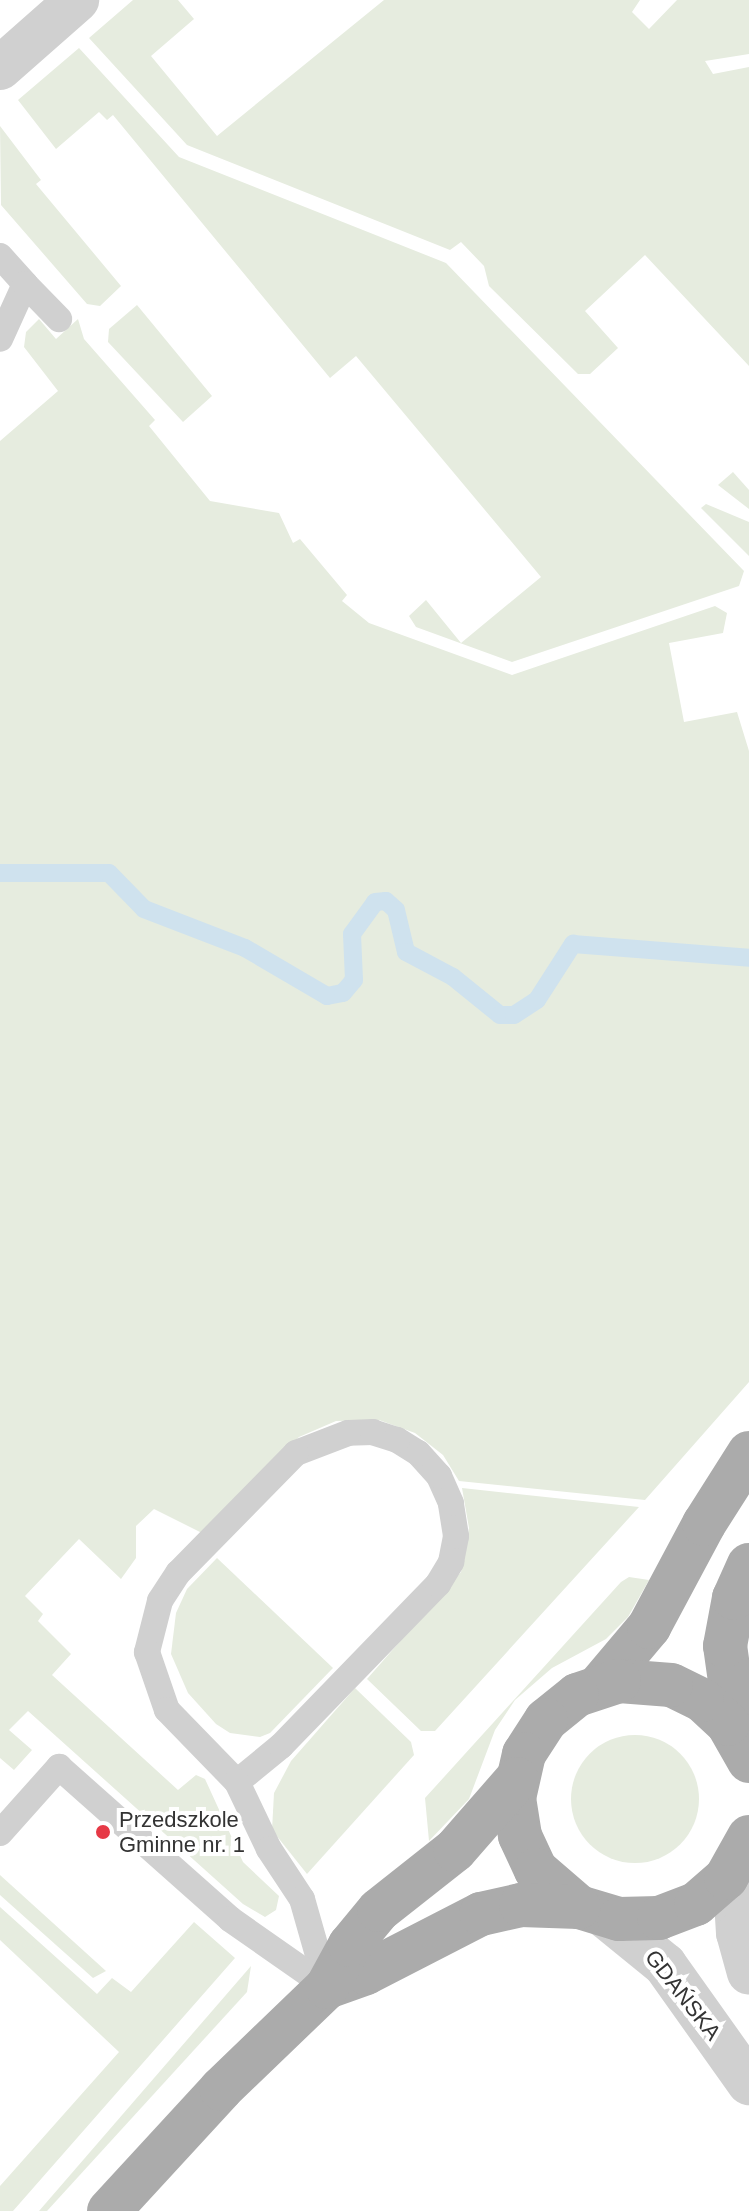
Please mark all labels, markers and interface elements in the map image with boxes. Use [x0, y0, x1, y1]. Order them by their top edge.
place label: Przedszkole Gminne nr. 1 [119, 1806, 245, 1858]
marker: Przedszkole Gminne nr. 1 [94, 1823, 112, 1841]
street label: GDAŃSKA [639, 1944, 727, 2046]

